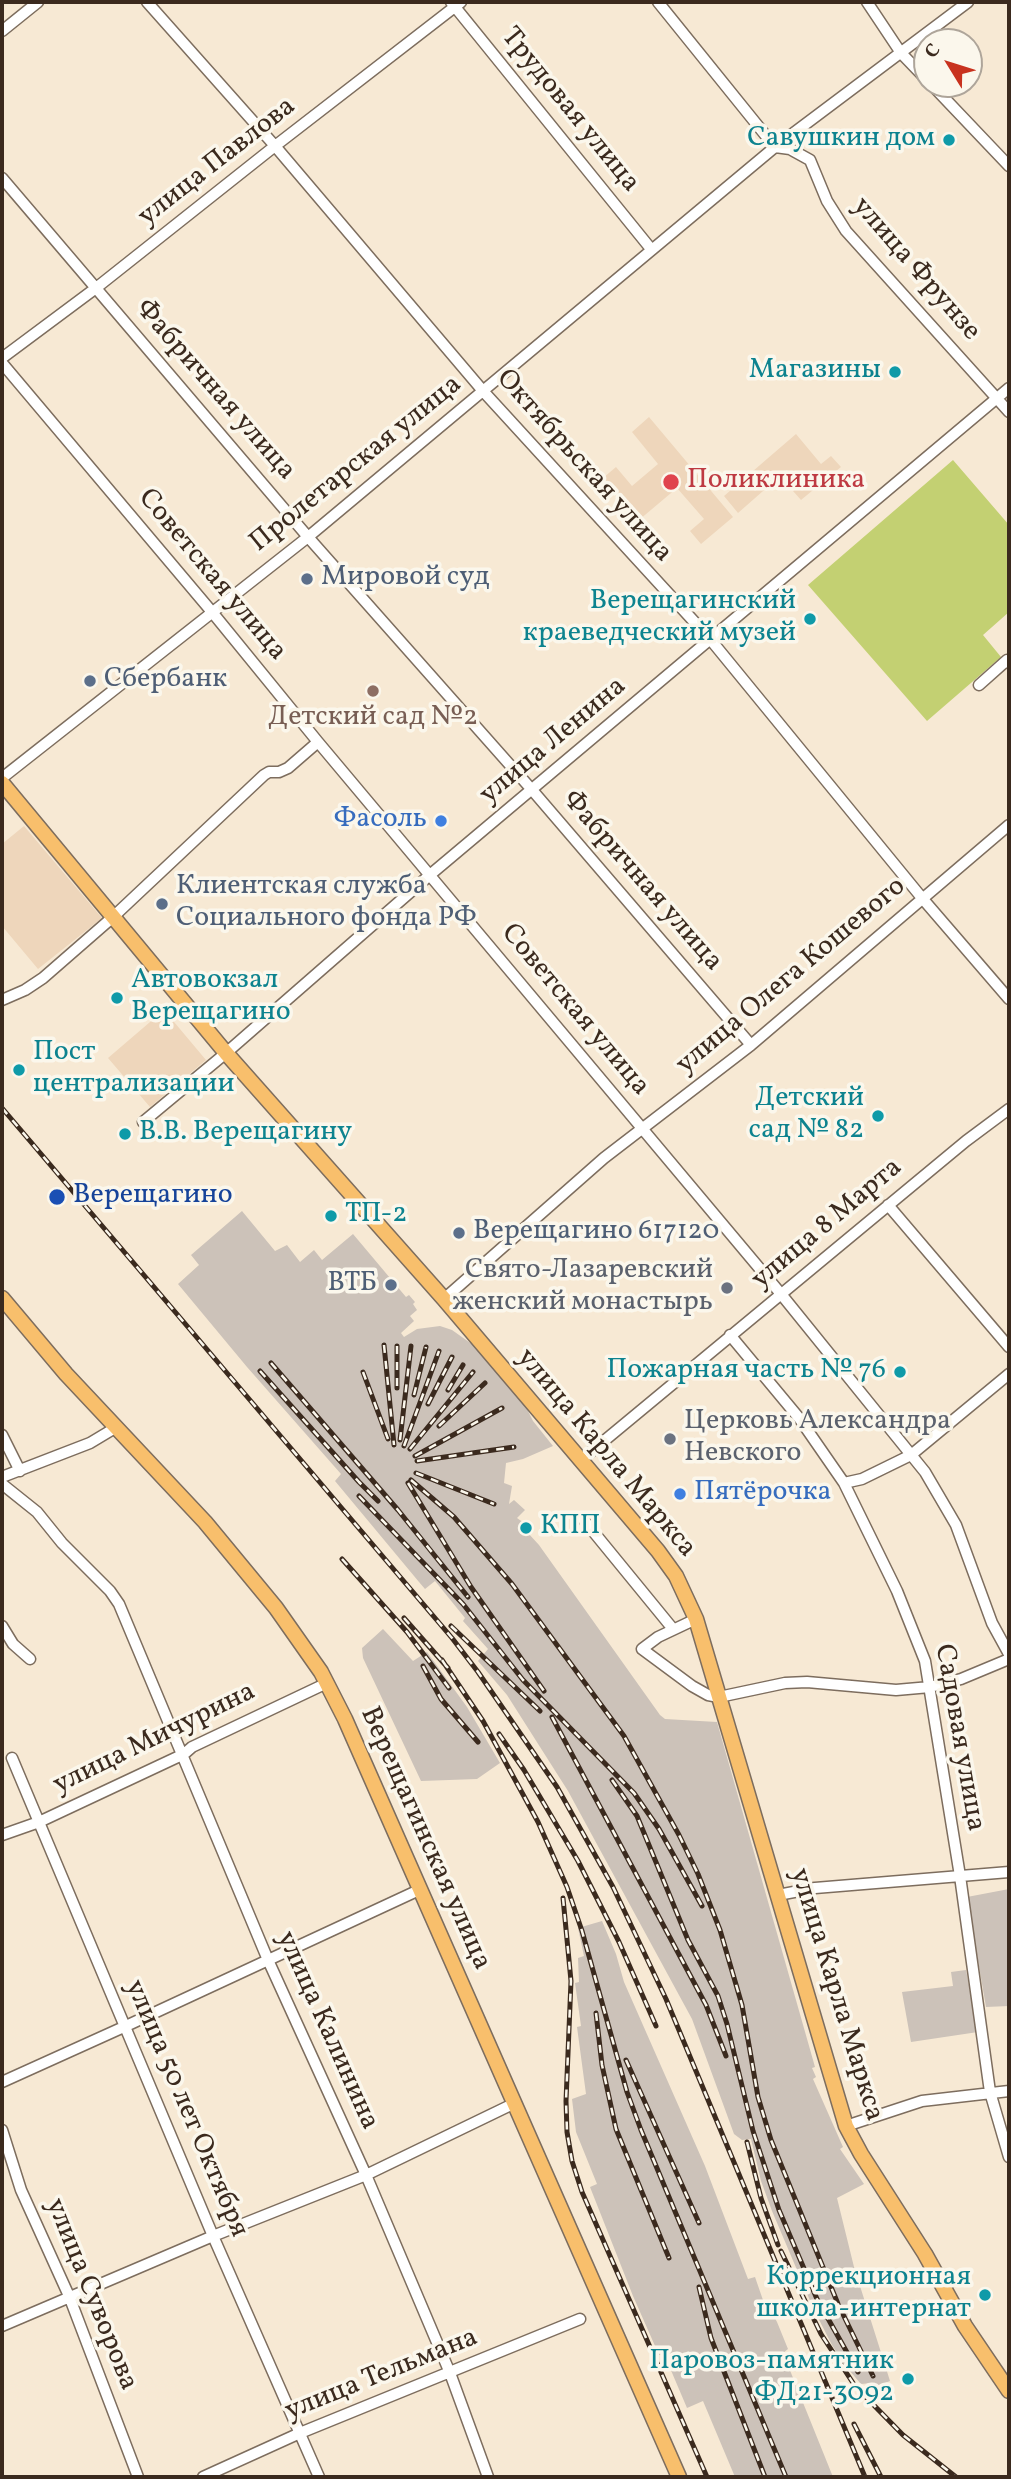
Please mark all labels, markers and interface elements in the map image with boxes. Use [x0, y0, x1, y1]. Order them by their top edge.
street label: Трудовая улица [492, 22, 646, 200]
north arrow [913, 28, 983, 98]
text: С [919, 38, 947, 64]
street label: улица Павлова [132, 91, 304, 235]
place label: Савушкин дом [747, 123, 935, 157]
marker: Савушкин дом [941, 132, 957, 148]
street label: улица Фрунзе [843, 191, 987, 349]
street label: Фабричная улица [126, 294, 302, 488]
place label: Магазины [749, 355, 881, 389]
street label: Октябрьская улица [488, 364, 678, 570]
marker: Магазины [887, 364, 903, 380]
street label: Пролетарская улица [244, 369, 470, 561]
place label: Поликлиника [687, 465, 865, 499]
marker: Поликлиника [661, 472, 681, 492]
street label: Советская улица [129, 483, 293, 669]
place label: Мировой суд [321, 562, 489, 596]
marker: Мировой суд [299, 571, 315, 587]
place label: Верещагинский краеведческий музей [523, 586, 796, 652]
marker: Верещагинский краеведческий музей [802, 611, 818, 627]
place label: Сбербанк [104, 664, 227, 698]
street label: улица Ленина [474, 671, 634, 813]
marker: Сбербанк [82, 673, 98, 689]
marker: Детский сад №2 [365, 683, 381, 699]
place label: Детский сад №2 [268, 702, 478, 736]
street label: Фабричная улица [553, 785, 729, 979]
place label: Фасоль [334, 804, 427, 838]
marker: Фасоль [433, 813, 449, 829]
place label: Клиентская служба Социального фонда РФ [176, 871, 477, 937]
street label: улица Олега Кошевого [670, 871, 914, 1083]
marker: Клиентская служба Социального фонда РФ [154, 896, 170, 912]
street label: Советская улица [492, 918, 656, 1104]
place label: Автовокзал Верещагино [131, 965, 291, 1031]
marker: Автовокзал Верещагино [109, 990, 125, 1006]
place label: Пост централизации [33, 1037, 234, 1103]
marker: Пост централизации [11, 1062, 27, 1078]
place label: Детский сад № 82 [749, 1083, 864, 1149]
marker: Детский сад № 82 [870, 1108, 886, 1124]
place label: В.В. Верещагину [139, 1117, 352, 1151]
marker: В.В. Верещагину [117, 1126, 133, 1142]
street label: улица 8 Марта [746, 1152, 910, 1298]
place label: Верещагино [73, 1180, 233, 1214]
marker: Верещагино [47, 1187, 67, 1207]
place label: ТП-2 [345, 1199, 407, 1233]
marker: ТП-2 [323, 1208, 339, 1224]
place label: Верещагино 617120 [473, 1216, 719, 1250]
marker: Верещагино 617120 [451, 1225, 467, 1241]
place label: Свято-Лазаревский женский монастырь [452, 1255, 713, 1321]
place label: ВТБ [327, 1268, 377, 1302]
marker: ВТБ [383, 1277, 399, 1293]
marker: Свято-Лазаревский женский монастырь [719, 1280, 735, 1296]
street label: улица Карла Маркса [508, 1343, 702, 1565]
place label: Пожарная часть № 76 [607, 1355, 886, 1389]
marker: Пожарная часть № 76 [892, 1364, 908, 1380]
place label: Церковь Александра Невского [684, 1406, 951, 1472]
marker: Церковь Александра Невского [662, 1431, 678, 1447]
place label: Пятёрочка [694, 1477, 831, 1511]
marker: Пятёрочка [672, 1486, 688, 1502]
place label: КПП [540, 1511, 601, 1545]
marker: КПП [518, 1520, 534, 1536]
street label: Садовая улица [925, 1642, 991, 1834]
street label: улица Мичурина [48, 1677, 262, 1803]
street label: Верещагинская улица [351, 1702, 497, 1976]
street label: улица Карла Маркса [781, 1864, 889, 2126]
street label: улица Калинина [267, 1926, 385, 2136]
street label: улица 50 лет Октября [116, 1975, 254, 2243]
street label: улица Суворова [36, 2194, 144, 2396]
place label: Коррекционная школа-интернат [756, 2262, 971, 2328]
marker: Коррекционная школа-интернат [977, 2287, 993, 2303]
street label: улица Тельмана [281, 2322, 483, 2430]
place label: Паровоз-памятник ФД21-3092 [649, 2346, 894, 2412]
marker: Паровоз-памятник ФД21-3092 [900, 2371, 916, 2387]

